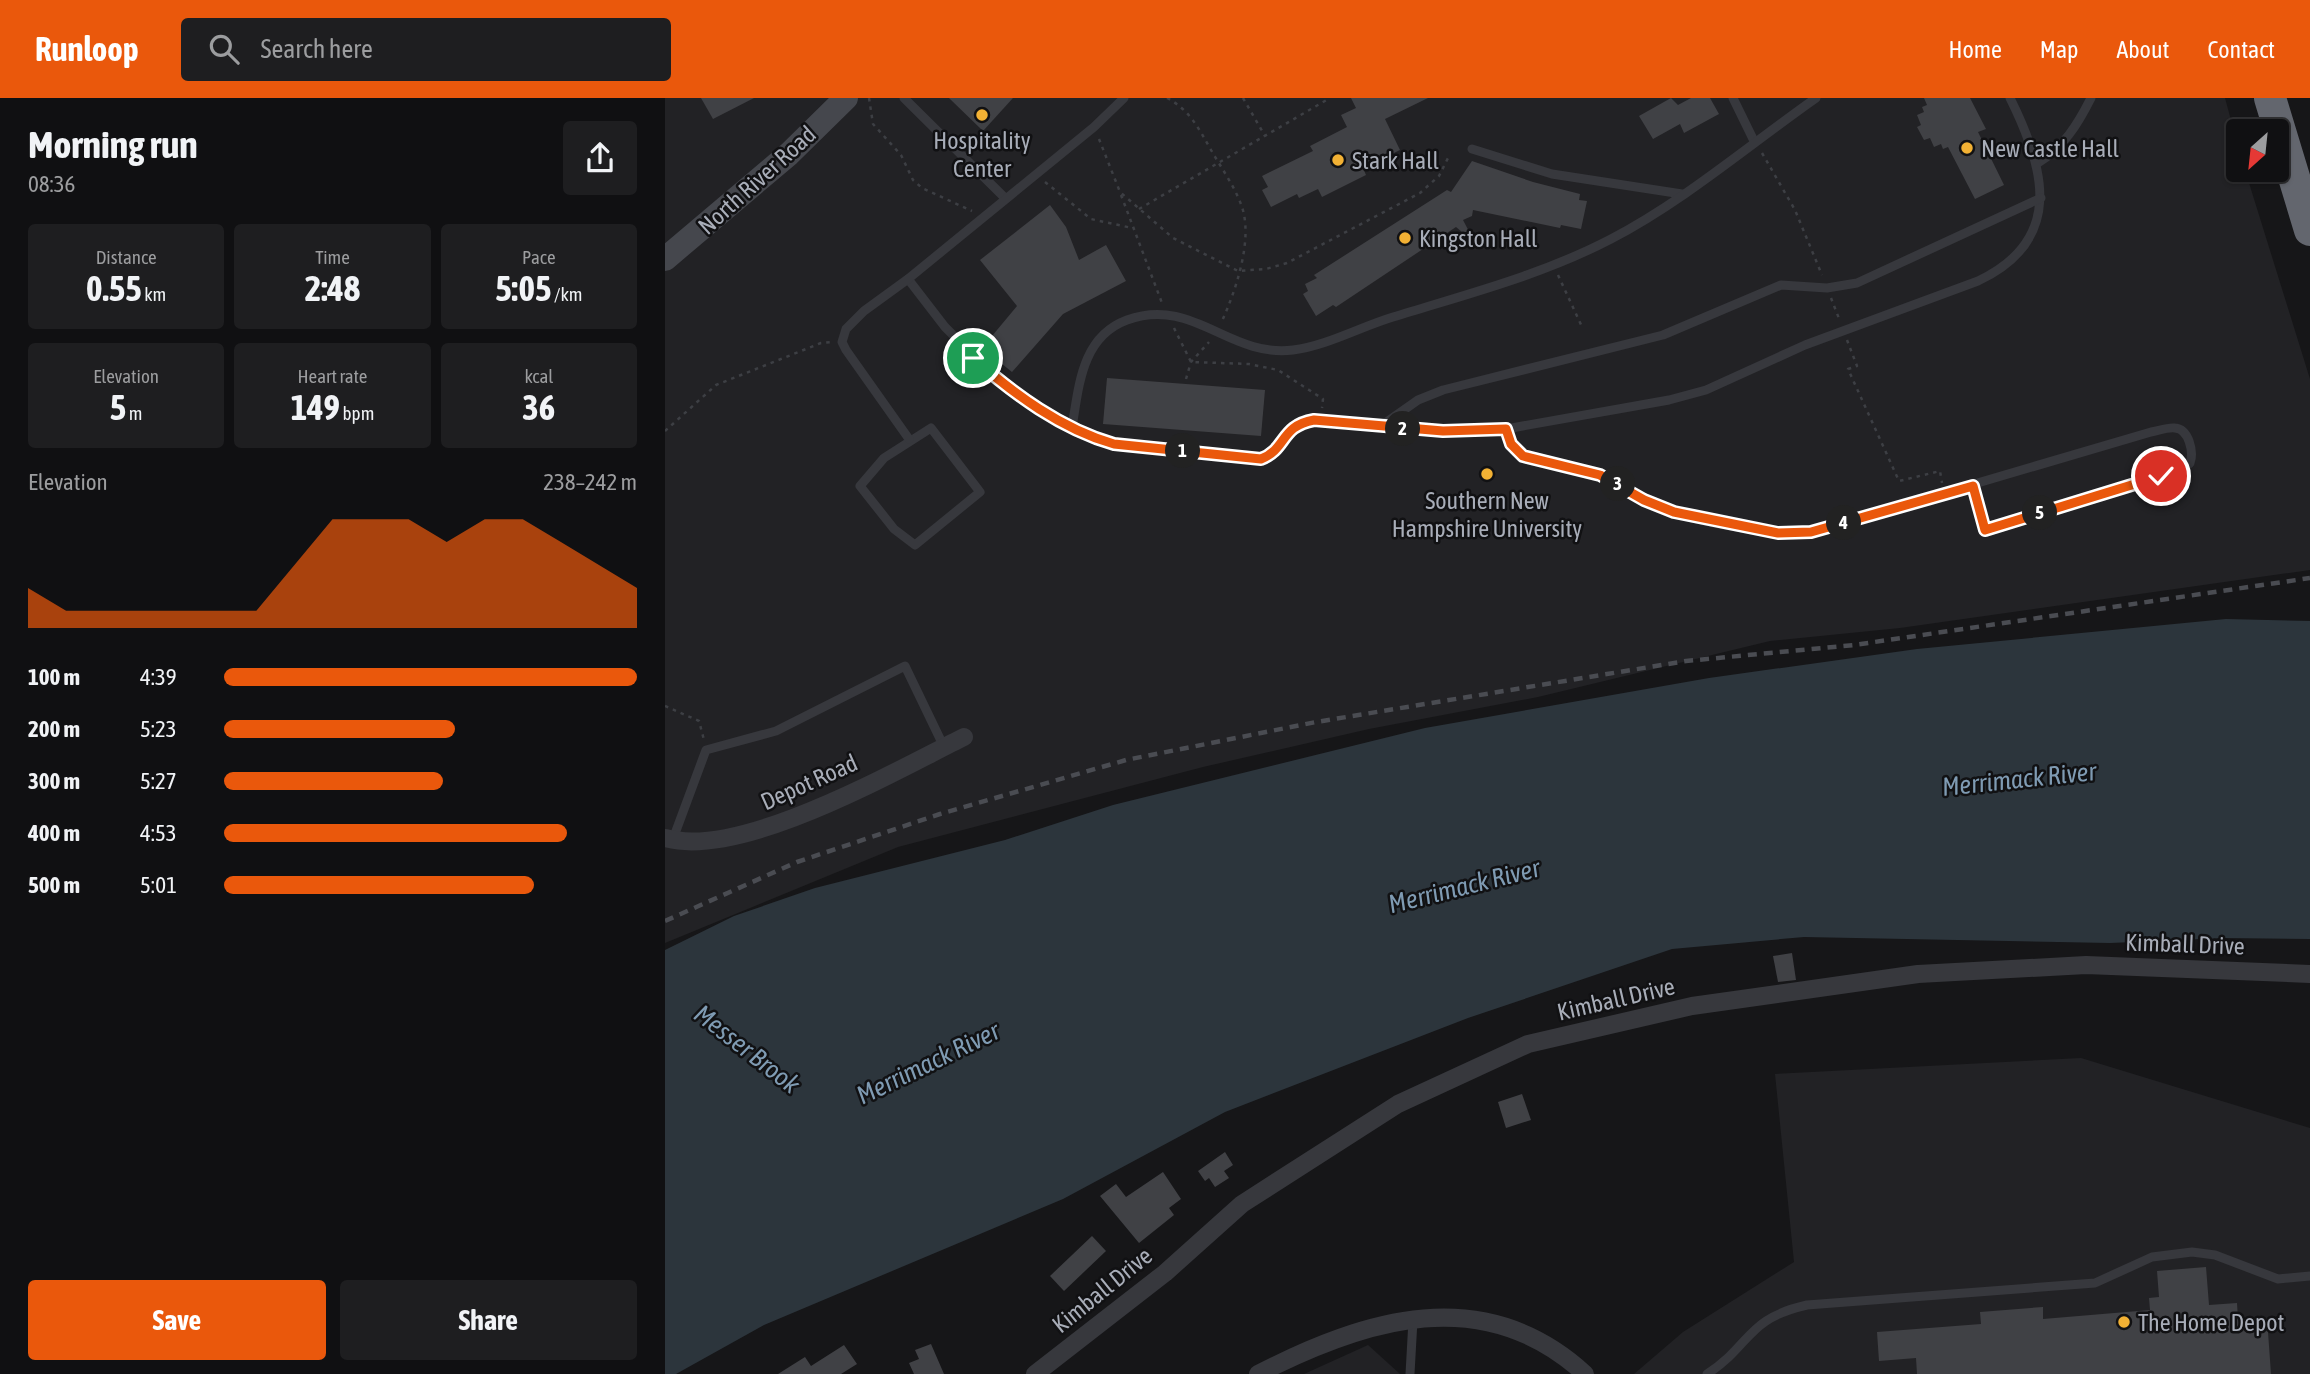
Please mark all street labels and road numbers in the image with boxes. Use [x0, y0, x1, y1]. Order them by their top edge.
street label: North River Road [693, 120, 821, 240]
street label: Depot Road [756, 749, 862, 815]
street label: Kimball Drive [2125, 928, 2245, 960]
street label: Kimball Drive [1555, 972, 1677, 1026]
street label: Kimball Drive [1047, 1242, 1157, 1338]

